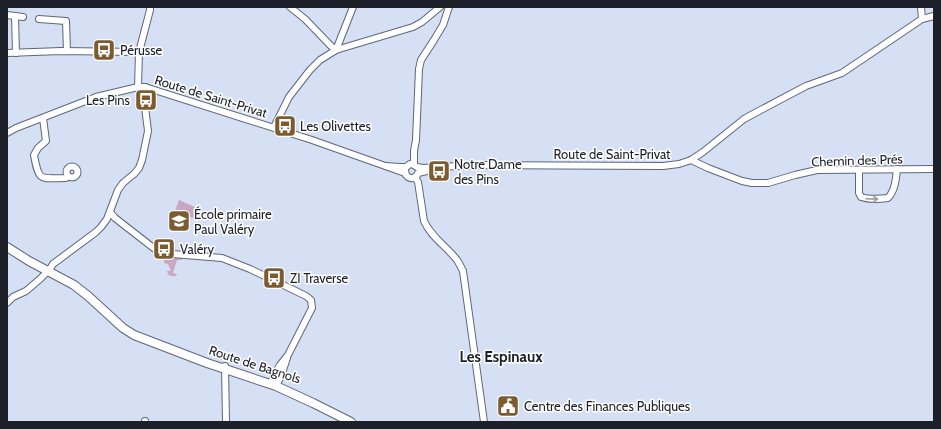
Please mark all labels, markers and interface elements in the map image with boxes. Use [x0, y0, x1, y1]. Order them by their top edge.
bus stop icon: Pérusse [91, 37, 117, 63]
place label: Pérusse [120, 42, 163, 58]
street label: Route de Saint-Privat [153, 71, 270, 121]
bus stop icon: Les Pins [133, 87, 159, 113]
place label: Les Pins [86, 92, 131, 108]
bus stop icon: Les Olivettes [272, 113, 298, 139]
place label: Les Olivettes [300, 118, 371, 134]
street label: Route de Saint-Privat [554, 146, 671, 162]
street label: Chemin des Prés [811, 150, 904, 170]
place label: Notre Dame des Pins [454, 156, 522, 187]
bus stop icon: Notre Dame des Pins [426, 158, 452, 184]
one-way arrow [865, 195, 878, 202]
place label: École primaire Paul Valéry [194, 205, 272, 237]
school or university icon: École primaire Paul Valéry [166, 208, 192, 234]
bus stop icon: Valéry [151, 236, 177, 262]
place label: Valéry [180, 241, 214, 257]
bus stop icon: ZI Traverse [261, 265, 287, 291]
place label: ZI Traverse [290, 270, 349, 286]
street label: Route de Bagnols [207, 342, 304, 387]
district label: Les Espinaux [459, 348, 543, 366]
public building icon: Centre des Finances Publiques [495, 393, 521, 419]
place label: Centre des Finances Publiques [524, 398, 691, 414]

